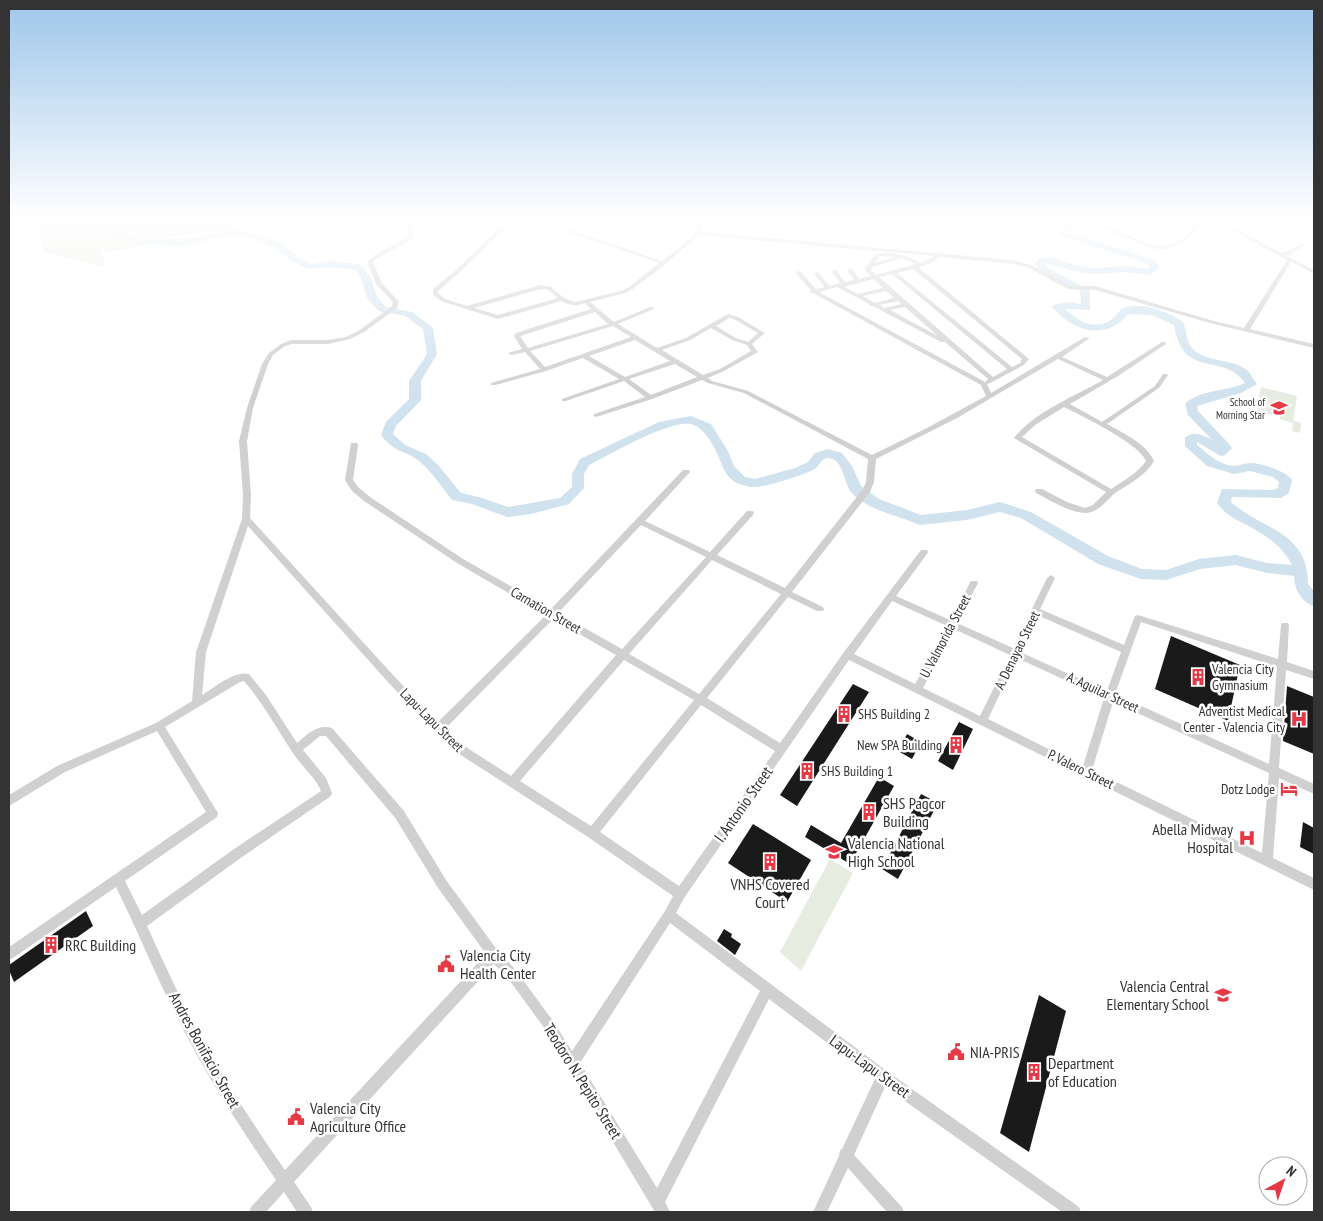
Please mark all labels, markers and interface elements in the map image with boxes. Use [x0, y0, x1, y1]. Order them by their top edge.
place label: School of Morning Star [1216, 395, 1266, 422]
school or university icon: School of Morning Star [1269, 398, 1289, 418]
street label: Carnation Street [508, 583, 585, 637]
street label: U. Valmorida Street [915, 591, 975, 681]
street label: A. Denayao Street [990, 608, 1044, 692]
place label: Valencia City Gymnasium [1211, 660, 1275, 694]
street label: A. Aguilar Street [1064, 667, 1142, 717]
building icon: Valencia City Gymnasium [1188, 667, 1208, 687]
street label: Lapu-Lapu Street [396, 684, 468, 756]
place label: Adventist Medical Center - Valencia City [1183, 702, 1286, 736]
building icon: SHS Building 2 [834, 704, 854, 724]
place label: SHS Building 2 [858, 705, 930, 723]
hospital icon: Adventist Medical Center - Valencia City [1289, 709, 1309, 729]
building icon: New SPA Building [946, 735, 966, 755]
place label: New SPA Building [857, 736, 942, 754]
street label: P. Valero Street [1045, 745, 1117, 793]
building icon: SHS Building 1 [797, 761, 817, 781]
street label: I. Antonio Street [710, 762, 777, 846]
place label: SHS Building 1 [821, 762, 893, 780]
hotel icon: Dotz Lodge [1279, 779, 1299, 799]
place label: Dotz Lodge [1221, 780, 1275, 798]
place label: SHS Pagcor Building [883, 793, 946, 831]
building icon: SHS Pagcor Building [859, 802, 879, 822]
place label: Abella Midway Hospital [1152, 819, 1233, 857]
hospital icon: Abella Midway Hospital [1237, 828, 1257, 848]
place label: Valencia National High School [847, 833, 945, 871]
school or university icon: Valencia National High School [824, 842, 844, 862]
building icon: VNHS Covered Court [760, 852, 780, 872]
place label: VNHS Covered Court [729, 874, 810, 912]
building icon: RRC Building [41, 935, 61, 955]
place label: RRC Building [65, 935, 136, 955]
place label: Valencia City Health Center [459, 945, 537, 983]
public building icon: Valencia City Health Center [436, 954, 456, 974]
place label: Valencia Central Elementary School [1106, 976, 1209, 1014]
school or university icon: Valencia Central Elementary School [1213, 985, 1233, 1005]
street label: Andres Bonifacio Street [165, 989, 245, 1112]
street label: Teodoro N. Pepito Street [539, 1019, 627, 1143]
street label: Lapu-Lapu Street [826, 1030, 915, 1102]
public building icon: NIA-PRIS [946, 1042, 966, 1062]
place label: NIA-PRIS [970, 1042, 1020, 1062]
place label: Department of Education [1048, 1053, 1117, 1091]
building icon: Department of Education [1024, 1062, 1044, 1082]
place label: Valencia City Agriculture Office [309, 1098, 406, 1136]
public building icon: Valencia City Agriculture Office [286, 1107, 306, 1127]
north arrow [1258, 1156, 1308, 1206]
text: N [1283, 1162, 1300, 1180]

